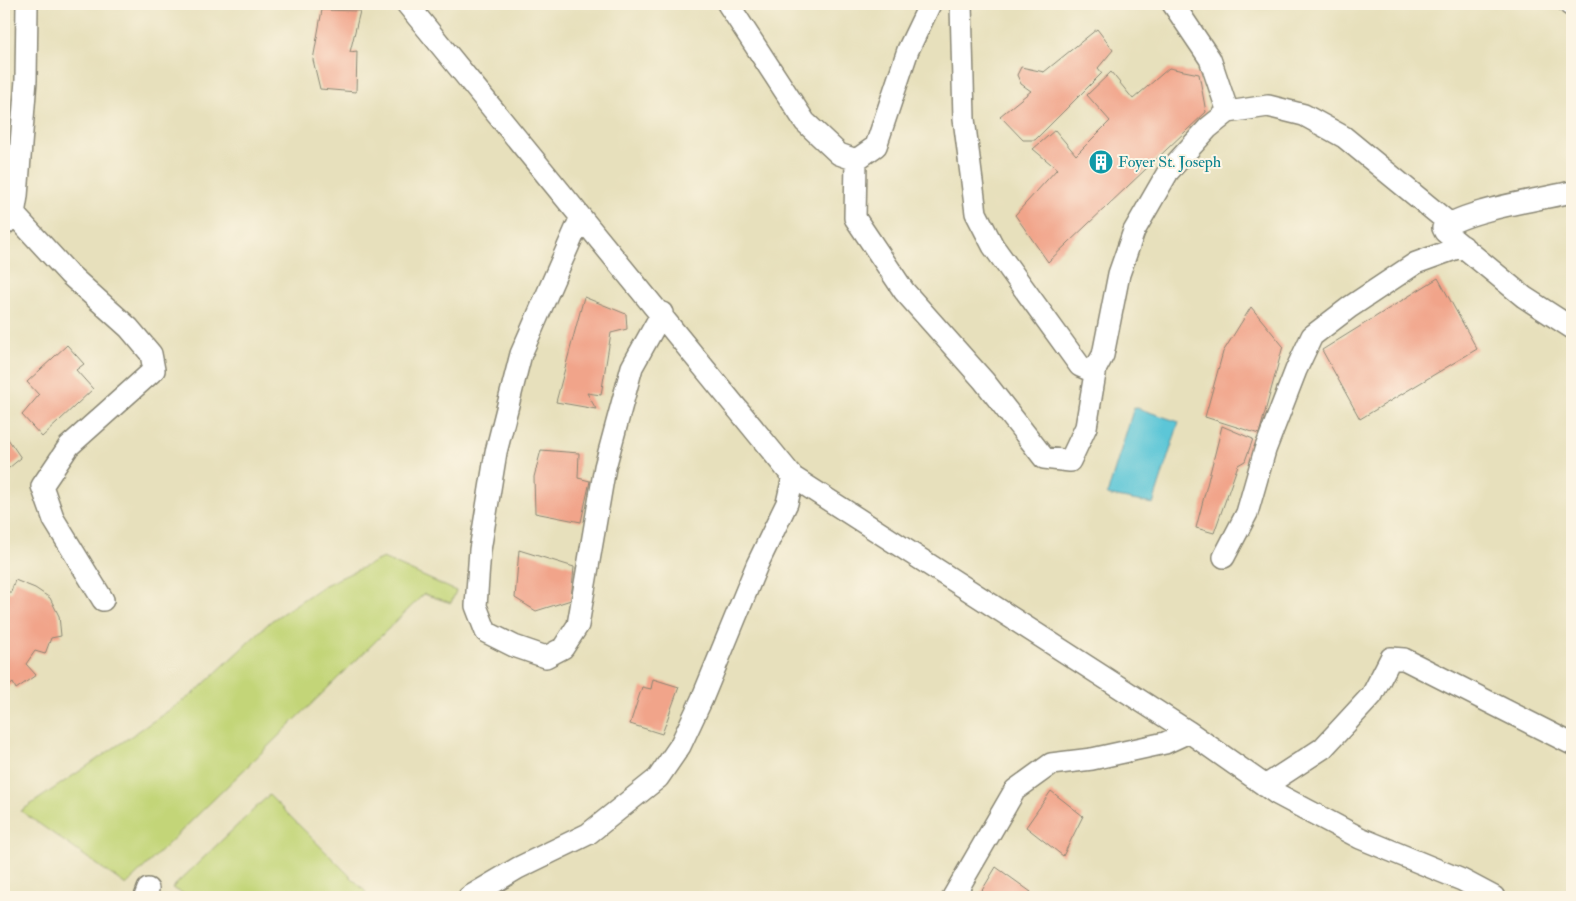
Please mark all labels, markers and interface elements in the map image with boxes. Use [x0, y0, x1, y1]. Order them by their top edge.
building icon: Foyer St. Joseph [1088, 149, 1114, 175]
place label: Foyer St. Joseph [1118, 152, 1222, 173]

